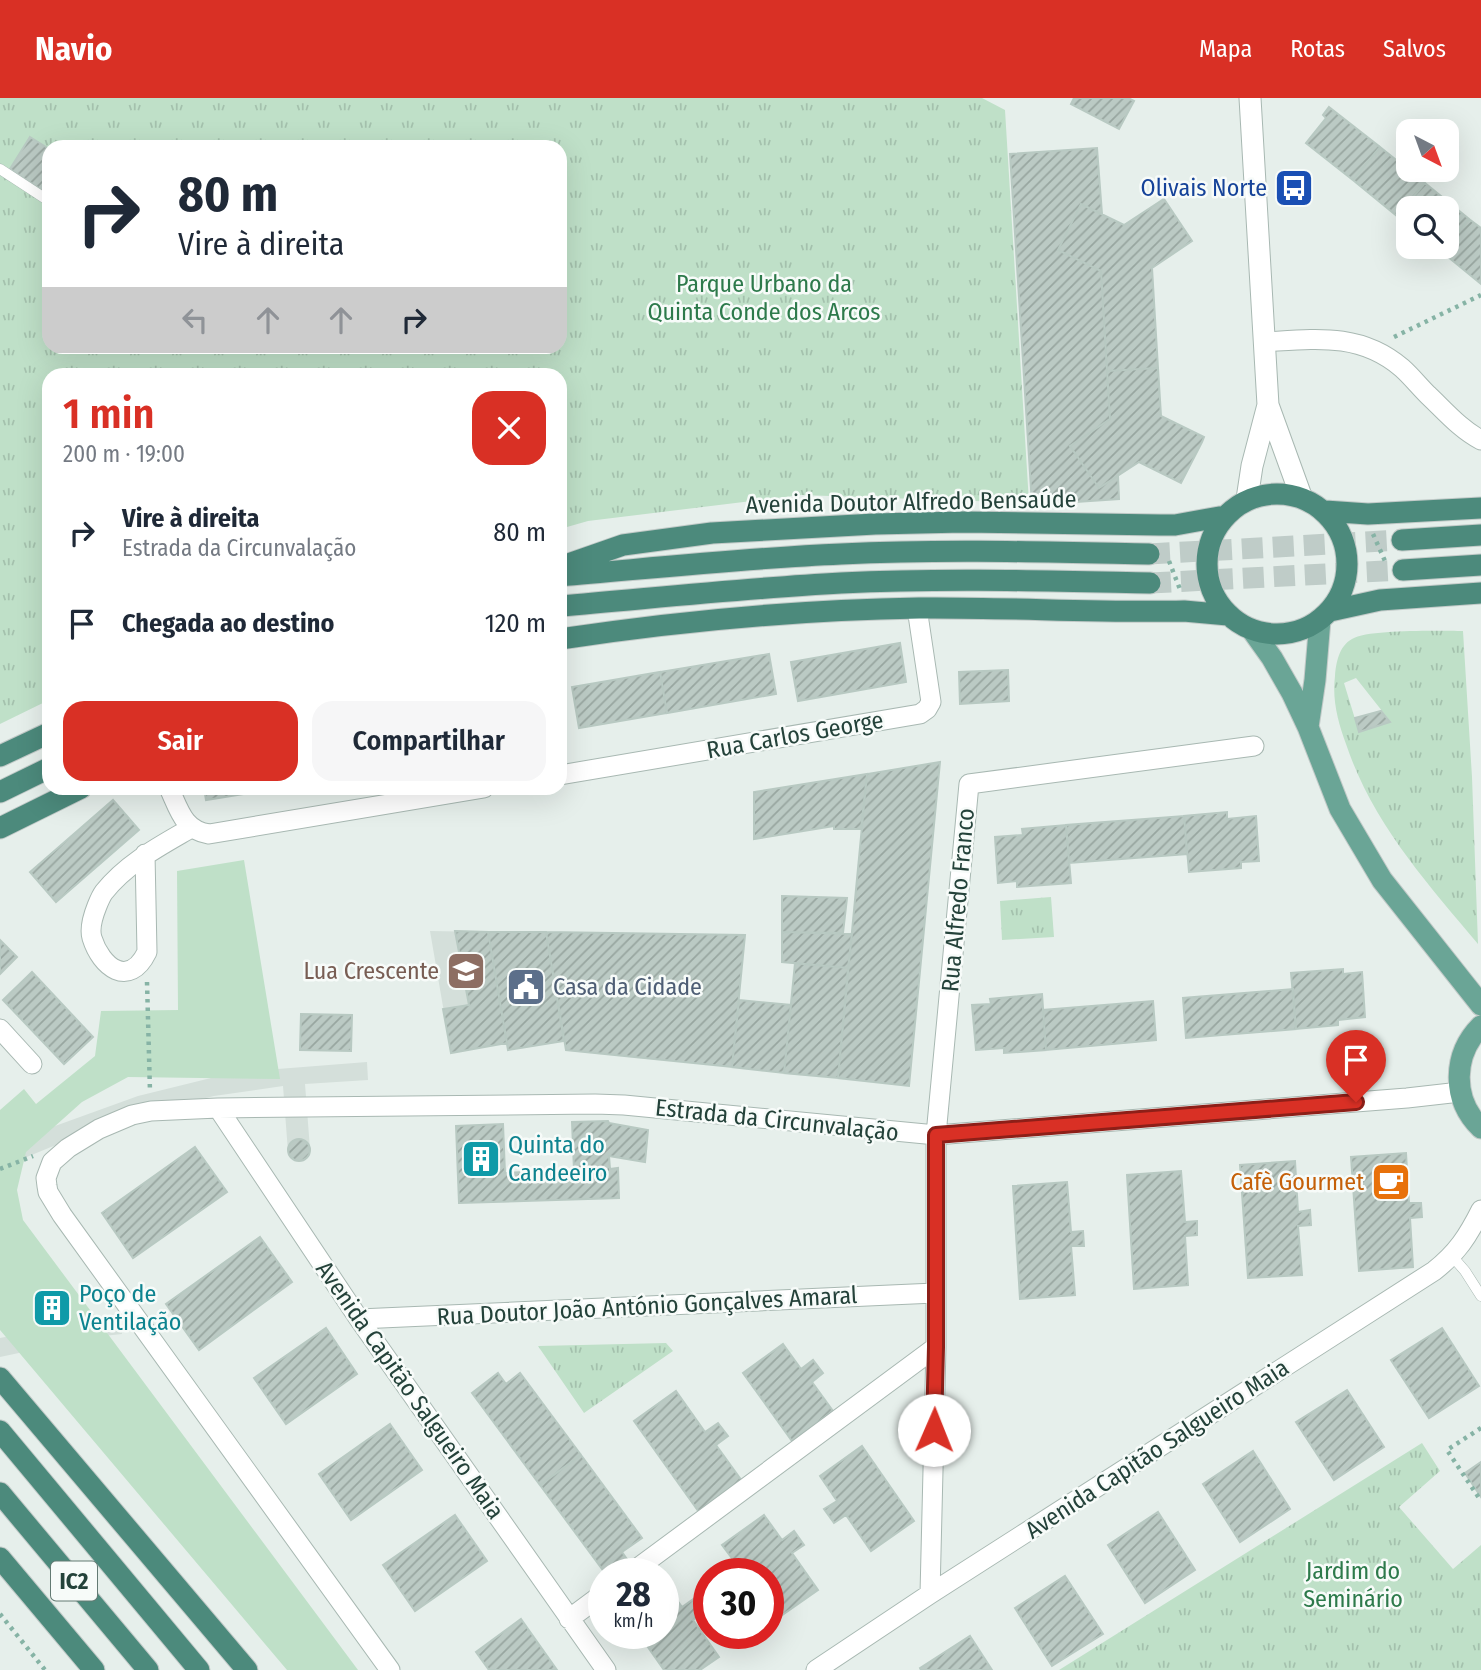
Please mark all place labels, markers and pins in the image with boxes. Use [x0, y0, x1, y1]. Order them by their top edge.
bus stop icon: Olivais Norte [1273, 167, 1315, 209]
place label: Olivais Norte [1141, 174, 1267, 202]
school or university icon: Lua Crescente [445, 950, 487, 992]
place label: Lua Crescente [303, 957, 439, 985]
public building icon: Casa da Cidade [505, 966, 547, 1008]
place label: Casa da Cidade [553, 973, 702, 1001]
pin [1326, 1030, 1386, 1102]
place label: Quinta do Candeeiro [508, 1131, 607, 1187]
building icon: Quinta do Candeeiro [460, 1138, 502, 1180]
cafe icon: Cafè Gourmet [1370, 1161, 1412, 1203]
place label: Cafè Gourmet [1230, 1168, 1364, 1196]
place label: Poço de Ventilação [79, 1280, 181, 1336]
building icon: Poço de Ventilação [31, 1287, 73, 1329]

